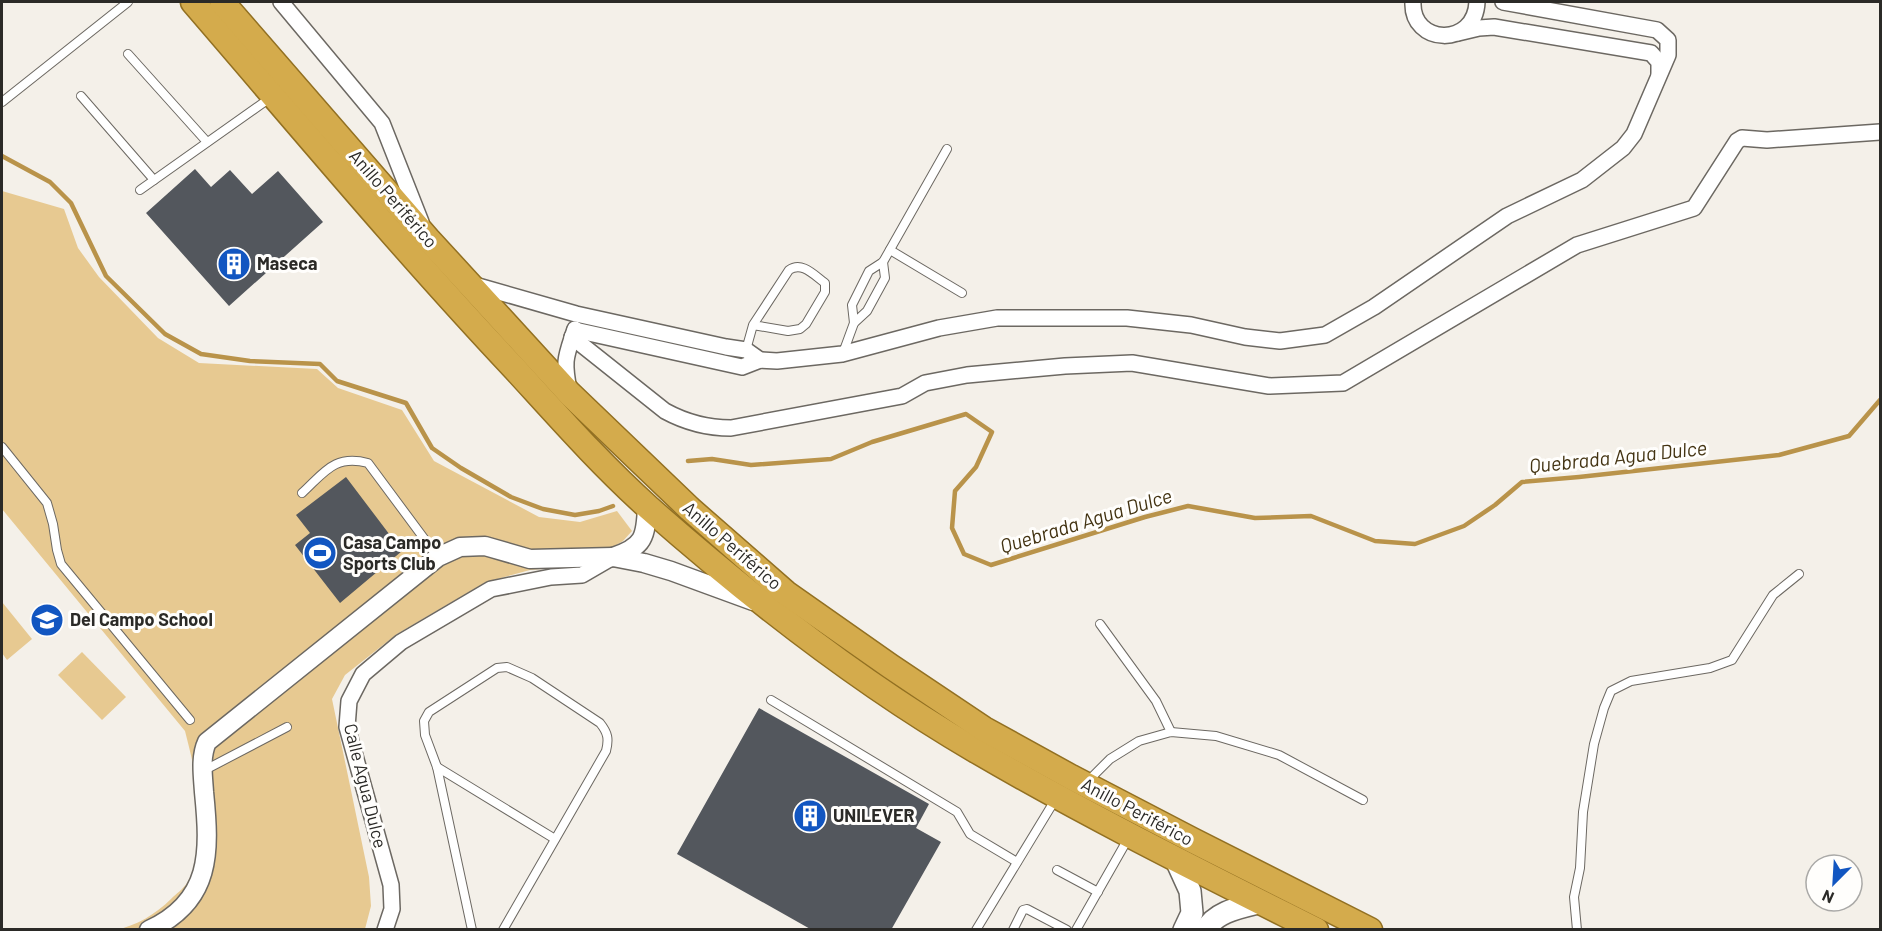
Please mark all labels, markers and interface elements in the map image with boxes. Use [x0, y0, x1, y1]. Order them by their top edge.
street label: Anillo Periférico [345, 145, 443, 252]
building icon: Maseca [216, 246, 252, 282]
place label: Maseca [257, 252, 317, 274]
water label: Quebrada Agua Dulce [1528, 435, 1708, 477]
water label: Quebrada Agua Dulce [997, 482, 1175, 558]
street label: Anillo Periférico [679, 496, 786, 594]
place label: Casa Campo Sports Club [343, 531, 441, 574]
sports icon: Casa Campo Sports Club [302, 535, 338, 571]
school or university icon: Del Campo School [29, 602, 65, 638]
place label: Del Campo School [70, 608, 213, 630]
street label: Calle Agua Dulce [340, 721, 392, 850]
street label: Anillo Periférico [1078, 772, 1197, 850]
building icon: UNILEVER [792, 798, 828, 834]
place label: UNILEVER [833, 804, 915, 826]
north arrow [1804, 853, 1864, 913]
text: N [1819, 886, 1836, 908]

